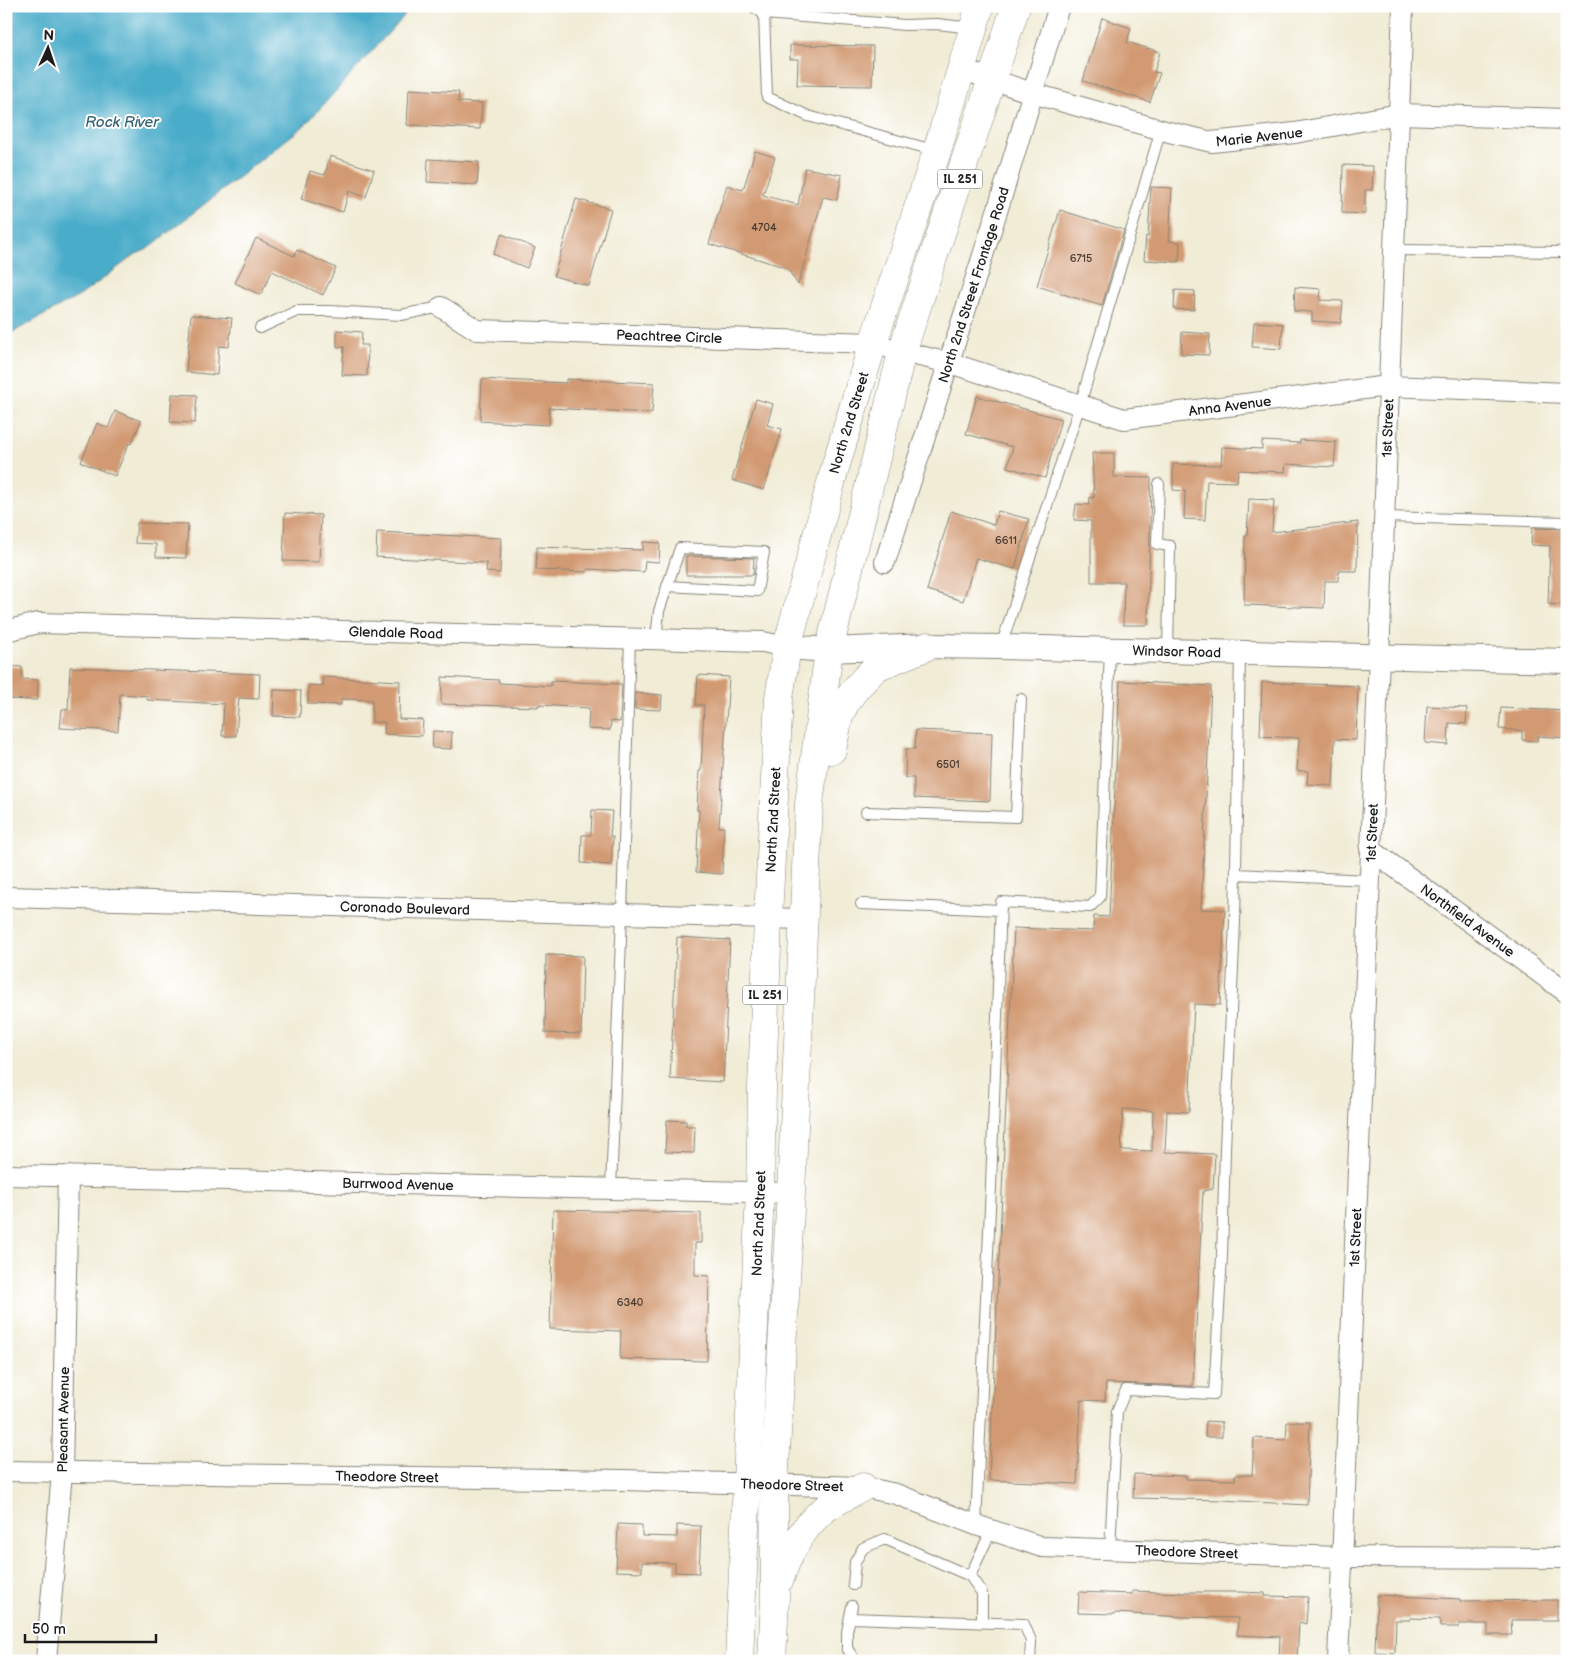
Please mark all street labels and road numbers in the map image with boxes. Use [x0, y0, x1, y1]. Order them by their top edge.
street label: Marie Avenue [1215, 124, 1304, 151]
road number: IL 251 [938, 170, 982, 188]
street label: North 2nd Street Frontage Road [935, 185, 1013, 385]
street label: Peachtree Circle [616, 327, 722, 347]
street label: North 2nd Street [826, 369, 873, 476]
street label: Anna Avenue [1188, 393, 1272, 420]
street label: 1st Street [1378, 398, 1398, 458]
street label: Glendale Road [348, 623, 443, 643]
street label: Windsor Road [1132, 642, 1221, 661]
street label: North 2nd Street [762, 766, 785, 873]
street label: 1st Street [1363, 802, 1382, 862]
street label: Northfield Avenue [1417, 881, 1518, 961]
street label: Coronado Boulevard [340, 898, 470, 919]
road number: IL 251 [742, 986, 788, 1004]
street label: North 2nd Street [748, 1170, 769, 1277]
street label: Burrwood Avenue [342, 1175, 454, 1194]
street label: 1st Street [1346, 1207, 1366, 1267]
street label: Pleasant Avenue [54, 1367, 73, 1473]
street label: Theodore Street [335, 1468, 439, 1486]
street label: Theodore Street [740, 1475, 844, 1495]
street label: Theodore Street [1135, 1542, 1239, 1563]

